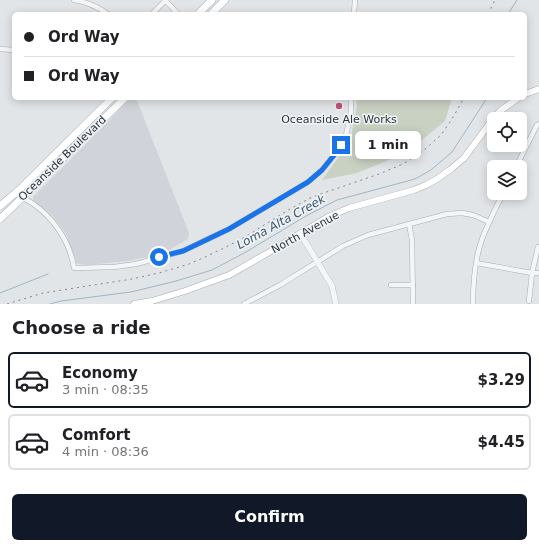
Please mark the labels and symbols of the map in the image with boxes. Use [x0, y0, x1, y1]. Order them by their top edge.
marker: Oceanside Ale Works [334, 101, 344, 111]
street label: Oceanside Boulevard [16, 113, 109, 204]
place label: Oceanside Ale Works [281, 113, 397, 126]
callout: 1 min [355, 131, 421, 159]
route end [332, 136, 350, 154]
water label: Loma Alta Creek [234, 191, 329, 252]
street label: North Avenue [269, 208, 341, 256]
route start [150, 248, 168, 266]

